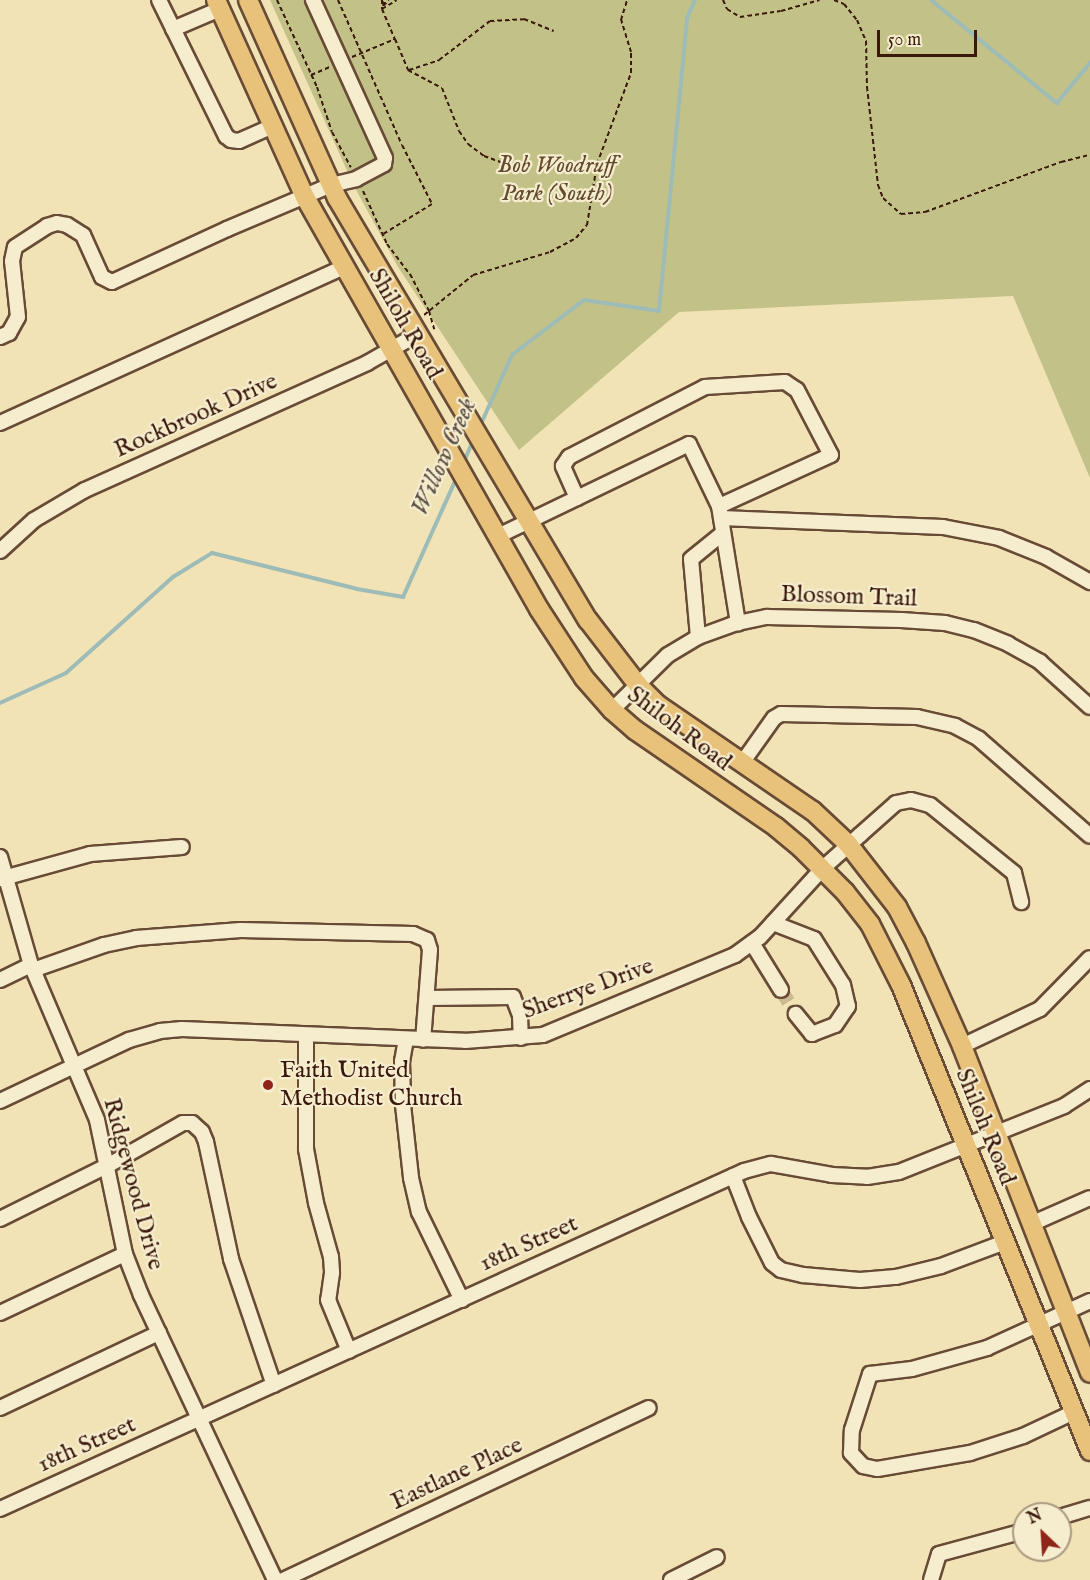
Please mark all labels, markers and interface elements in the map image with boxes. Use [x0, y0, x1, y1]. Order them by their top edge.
scale bar [880, 18, 980, 56]
text: 50 m [888, 29, 921, 52]
park label: Bob Woodruff Park (South) [497, 152, 617, 208]
street label: Shiloh Road [362, 264, 448, 384]
street label: Rockbrook Drive [110, 367, 282, 465]
water label: Willow Creek [404, 393, 484, 521]
street label: Blossom Trail [780, 580, 918, 614]
street label: Shiloh Road [621, 680, 737, 778]
street label: Sherrye Drive [519, 952, 657, 1026]
place label: Faith United Methodist Church [280, 1057, 462, 1113]
street label: Shiloh Road [949, 1065, 1021, 1189]
marker: Faith United Methodist Church [261, 1078, 275, 1092]
street label: Ridgewood Drive [96, 1095, 170, 1273]
street label: 18th Street [476, 1210, 582, 1278]
street label: 18th Street [34, 1411, 140, 1479]
street label: Eastlane Place [387, 1431, 527, 1517]
north arrow [1012, 1502, 1072, 1562]
text: N [1025, 1506, 1046, 1529]

